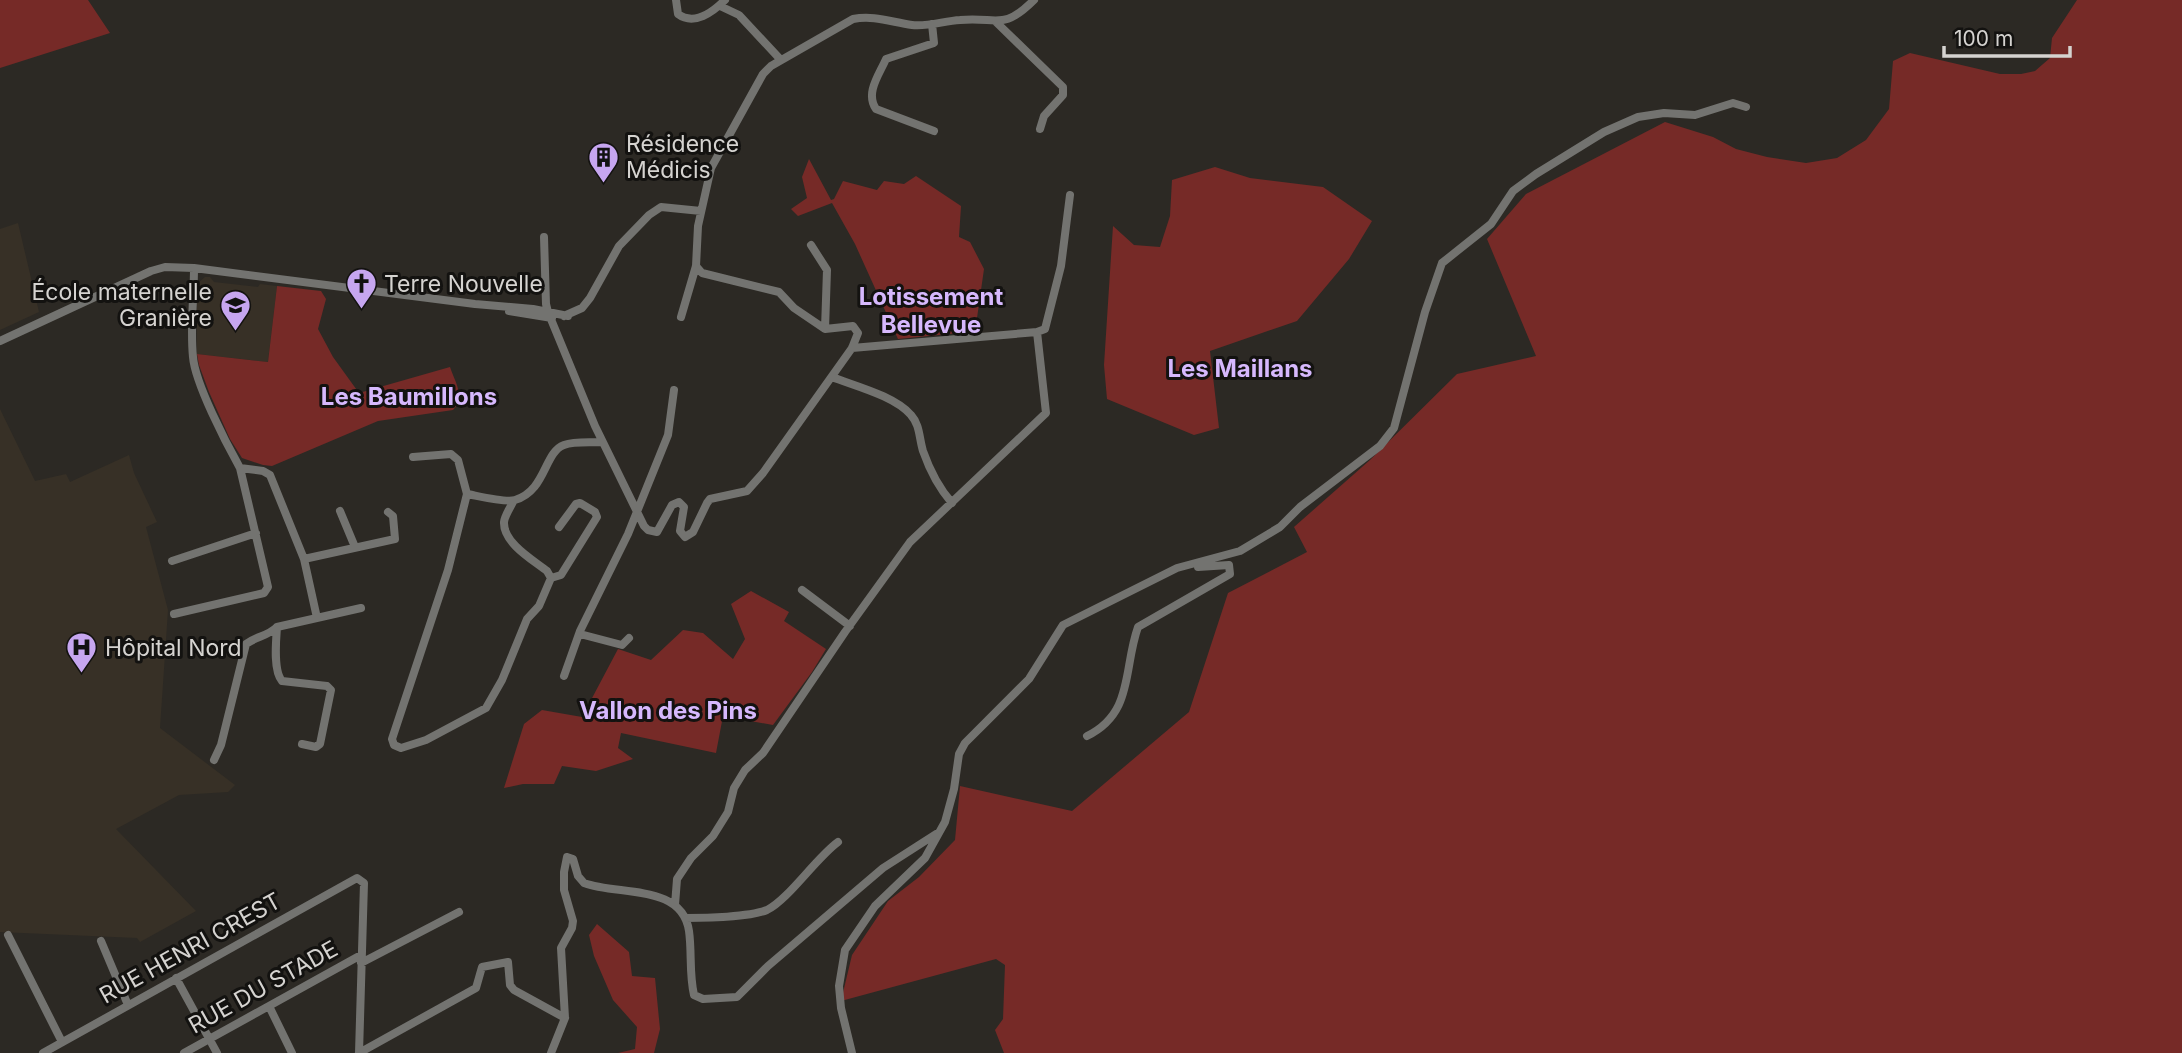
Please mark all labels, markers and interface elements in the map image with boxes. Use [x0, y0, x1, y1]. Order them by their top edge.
scale bar [1944, 14, 2070, 58]
text: 100 m [1954, 26, 2013, 51]
place label: Résidence Médicis [626, 130, 739, 184]
building icon: Résidence Médicis [586, 140, 620, 184]
church icon: Terre Nouvelle [344, 267, 378, 311]
place label: Terre Nouvelle [384, 270, 543, 298]
place label: École maternelle Granière [31, 278, 212, 332]
district label: Lotissement Bellevue [859, 282, 1004, 339]
school or university icon: École maternelle Granière [218, 288, 252, 332]
district label: Les Maillans [1167, 354, 1313, 383]
district label: Les Baumillons [321, 382, 497, 411]
hospital icon: Hôpital Nord [65, 631, 99, 675]
place label: Hôpital Nord [105, 634, 242, 662]
district label: Vallon des Pins [579, 696, 757, 725]
street label: RUE HENRI CREST [94, 887, 286, 1009]
street label: RUE DU STADE [183, 934, 343, 1040]

